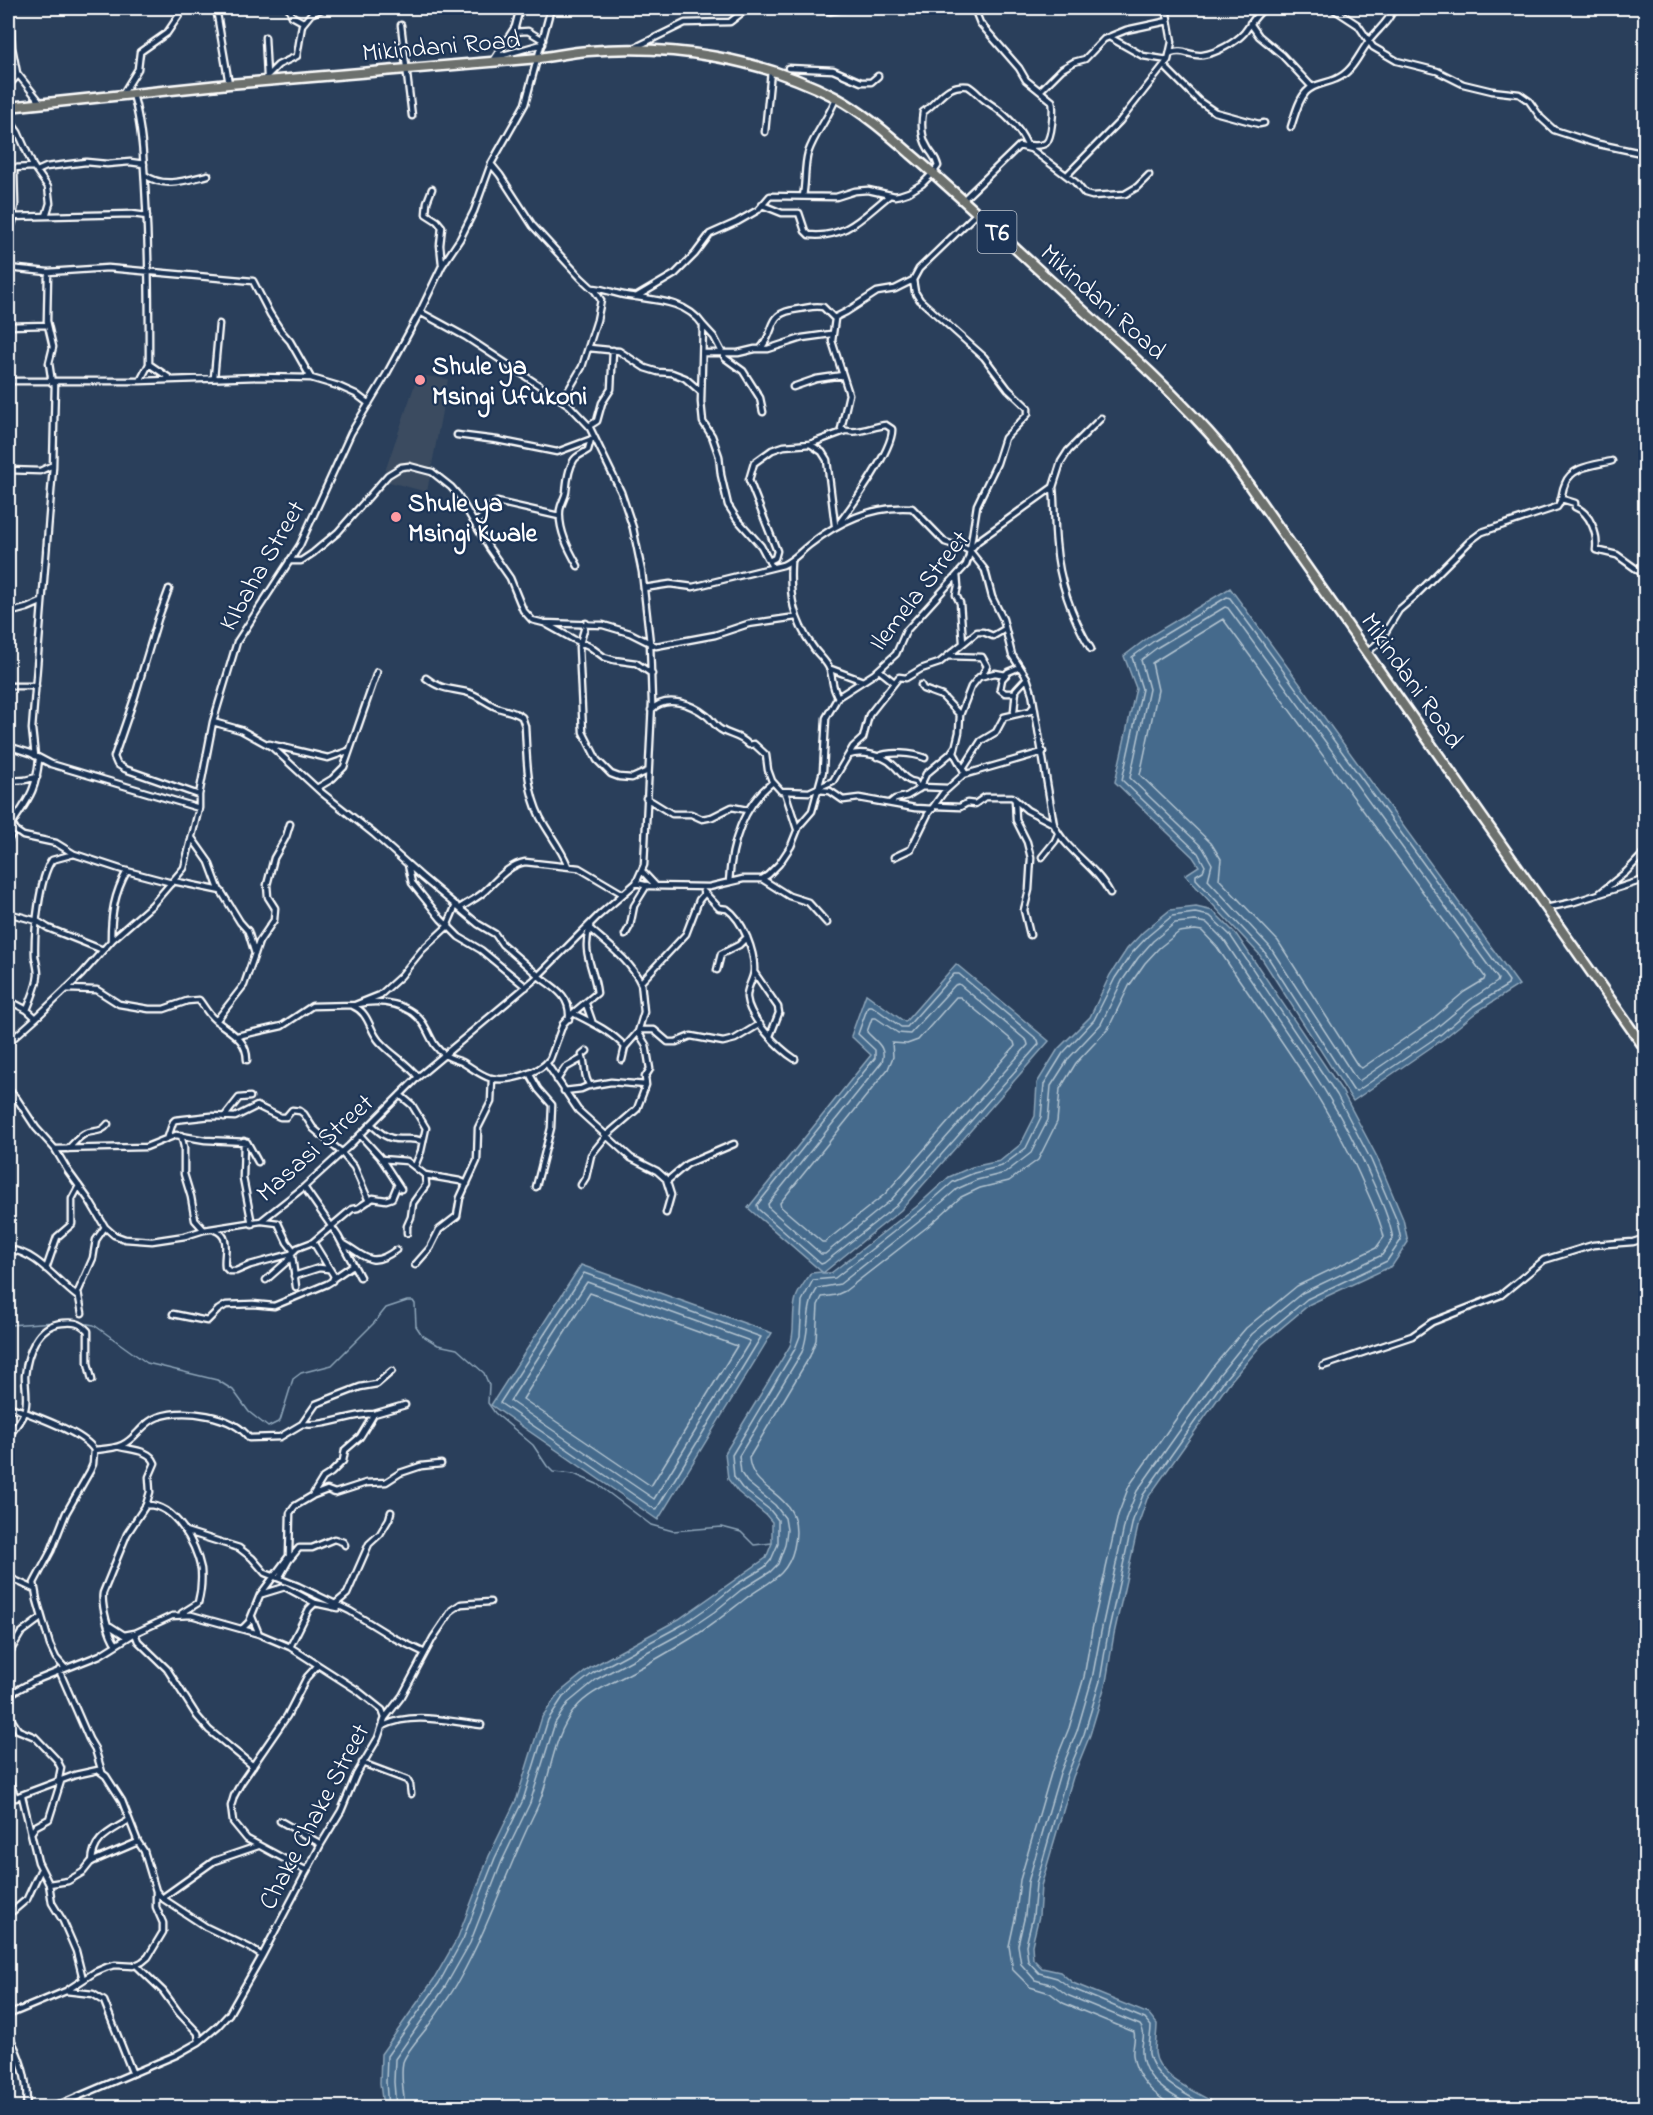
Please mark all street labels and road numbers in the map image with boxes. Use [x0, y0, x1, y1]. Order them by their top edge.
street label: Mikindani Road [361, 22, 522, 74]
road number: T6 [978, 211, 1016, 253]
street label: Mikindani Road [1030, 236, 1174, 371]
street label: KIbaha Street [211, 494, 316, 639]
street label: Ilemela Street [861, 523, 980, 660]
street label: Mikindani Road [1350, 606, 1472, 758]
street label: Masasi Street [249, 1086, 384, 1213]
street label: Chake Chake Street [251, 1717, 381, 1917]

